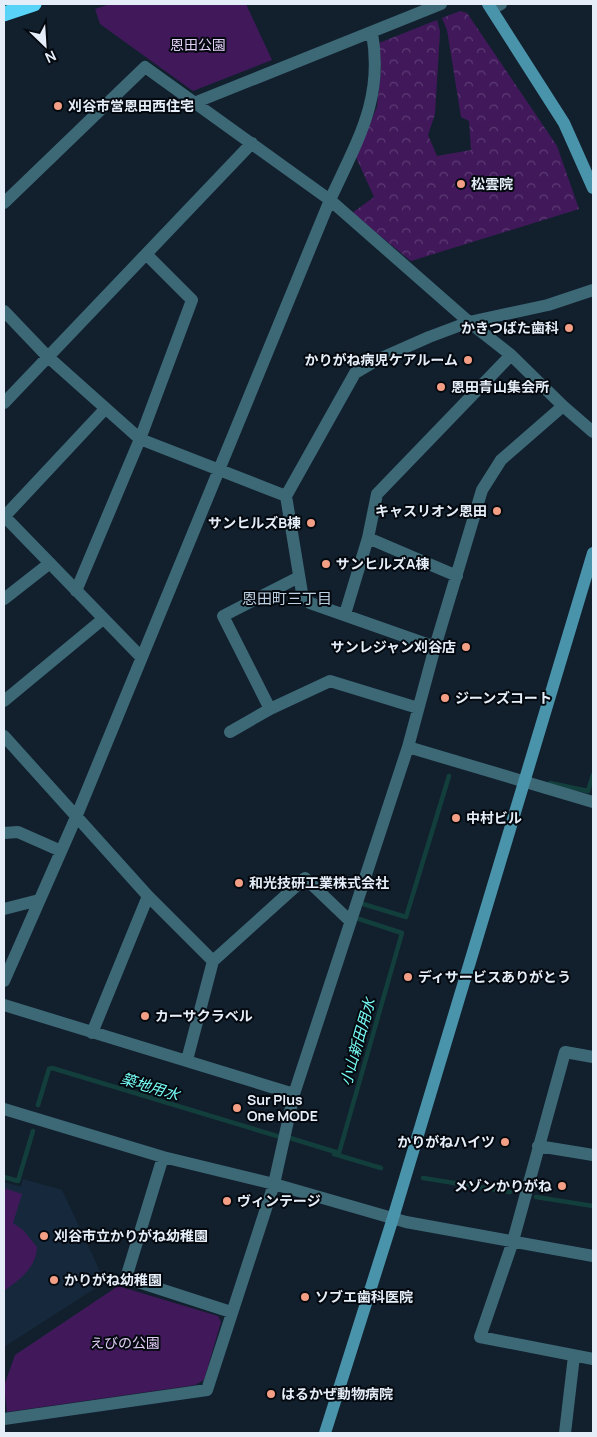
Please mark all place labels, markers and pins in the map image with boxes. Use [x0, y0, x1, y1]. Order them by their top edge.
place label: 刈谷市営恩田西住宅 [68, 96, 194, 115]
marker: 刈谷市営恩田西住宅 [52, 100, 64, 112]
place label: 松雲院 [471, 174, 513, 193]
marker: 松雲院 [455, 178, 467, 190]
place label: かきつばた歯科 [461, 318, 559, 337]
marker: かきつばた歯科 [563, 322, 575, 334]
place label: かりがね病児ケアルーム [305, 350, 458, 369]
marker: かりがね病児ケアルーム [462, 354, 474, 366]
place label: 恩田青山集会所 [451, 377, 549, 396]
marker: 恩田青山集会所 [435, 381, 447, 393]
place label: キャスリオン恩田 [375, 501, 487, 520]
marker: キャスリオン恩田 [491, 505, 503, 517]
place label: サンヒルズB棟 [208, 513, 301, 532]
marker: サンヒルズB棟 [305, 517, 317, 529]
place label: サンヒルズA棟 [336, 554, 429, 573]
marker: サンヒルズA棟 [320, 558, 332, 570]
place label: サンレジャン刈谷店 [331, 637, 456, 656]
marker: サンレジャン刈谷店 [460, 641, 472, 653]
place label: ジーンズコート [455, 688, 552, 707]
marker: ジーンズコート [439, 692, 451, 704]
place label: 中村ビル [466, 808, 522, 827]
marker: 中村ビル [450, 812, 462, 824]
place label: 和光技研工業株式会社 [249, 873, 389, 892]
marker: 和光技研工業株式会社 [233, 877, 245, 889]
place label: ディサービスありがとう [418, 967, 571, 986]
marker: ディサービスありがとう [402, 971, 414, 983]
place label: カーサクラベル [155, 1006, 253, 1025]
marker: カーサクラベル [139, 1010, 151, 1022]
place label: Sur Plus One MODE [247, 1090, 318, 1125]
marker: Sur Plus One MODE [231, 1102, 243, 1114]
place label: かりがねハイツ [397, 1132, 495, 1151]
marker: かりがねハイツ [499, 1136, 511, 1148]
place label: メゾンかりがね [454, 1176, 552, 1195]
marker: メゾンかりがね [556, 1180, 568, 1192]
place label: ヴィンテージ [237, 1191, 321, 1210]
marker: ヴィンテージ [221, 1195, 233, 1207]
place label: 刈谷市立かりがね幼稚園 [54, 1226, 208, 1245]
marker: 刈谷市立かりがね幼稚園 [38, 1230, 50, 1242]
place label: かりがね幼稚園 [64, 1270, 162, 1289]
marker: かりがね幼稚園 [48, 1274, 60, 1286]
place label: ソブエ歯科医院 [315, 1287, 413, 1306]
marker: ソブエ歯科医院 [299, 1291, 311, 1303]
place label: はるかぜ動物病院 [281, 1384, 393, 1403]
marker: はるかぜ動物病院 [265, 1388, 277, 1400]

